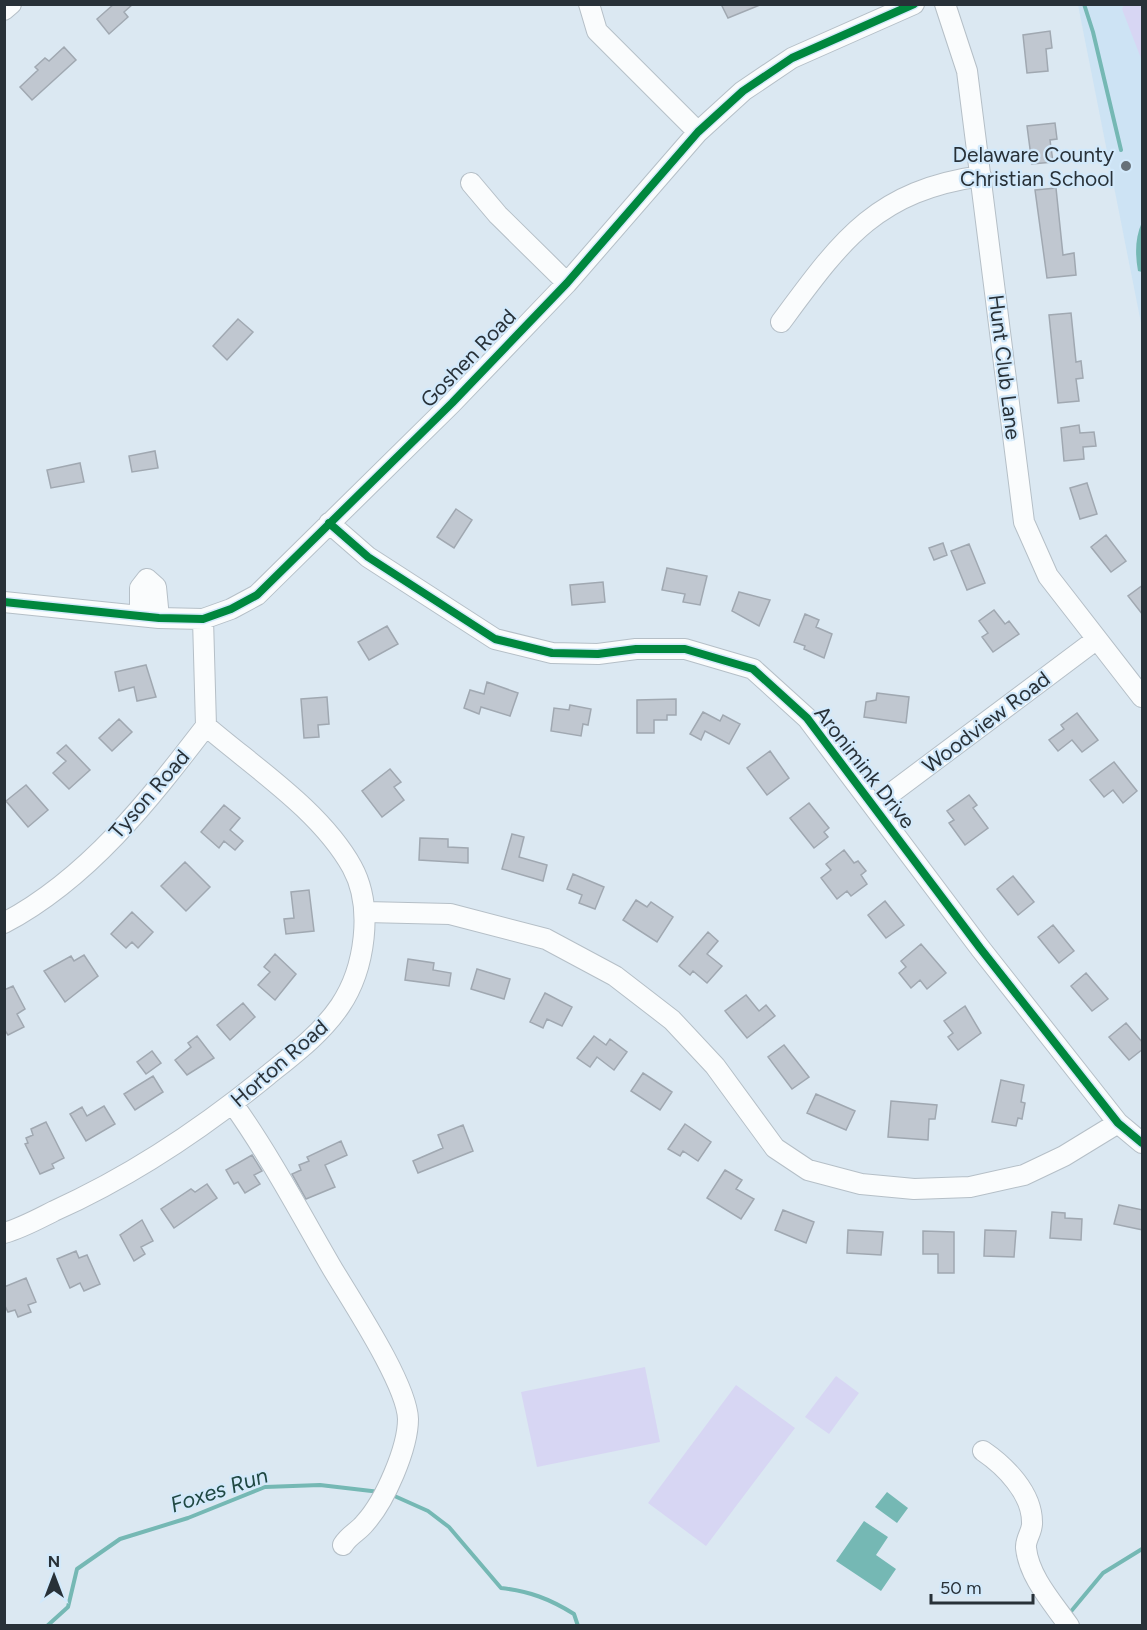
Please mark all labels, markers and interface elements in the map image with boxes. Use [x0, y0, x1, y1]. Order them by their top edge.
place label: Delaware County Christian School [952, 142, 1114, 191]
marker: Delaware County Christian School [1119, 159, 1133, 173]
street label: Hunt Club Lane [984, 293, 1026, 441]
street label: Goshen Road [415, 304, 521, 412]
street label: Woodview Road [917, 666, 1055, 778]
street label: Aronimink Drive [809, 701, 921, 833]
street label: Tyson Road [104, 744, 194, 844]
street label: Horton Road [225, 1014, 333, 1112]
water label: Foxes Run [167, 1462, 271, 1518]
north arrow [24, 1546, 84, 1606]
text: N [48, 1552, 60, 1571]
scale bar [931, 1567, 1033, 1605]
text: 50 m [940, 1577, 982, 1599]

